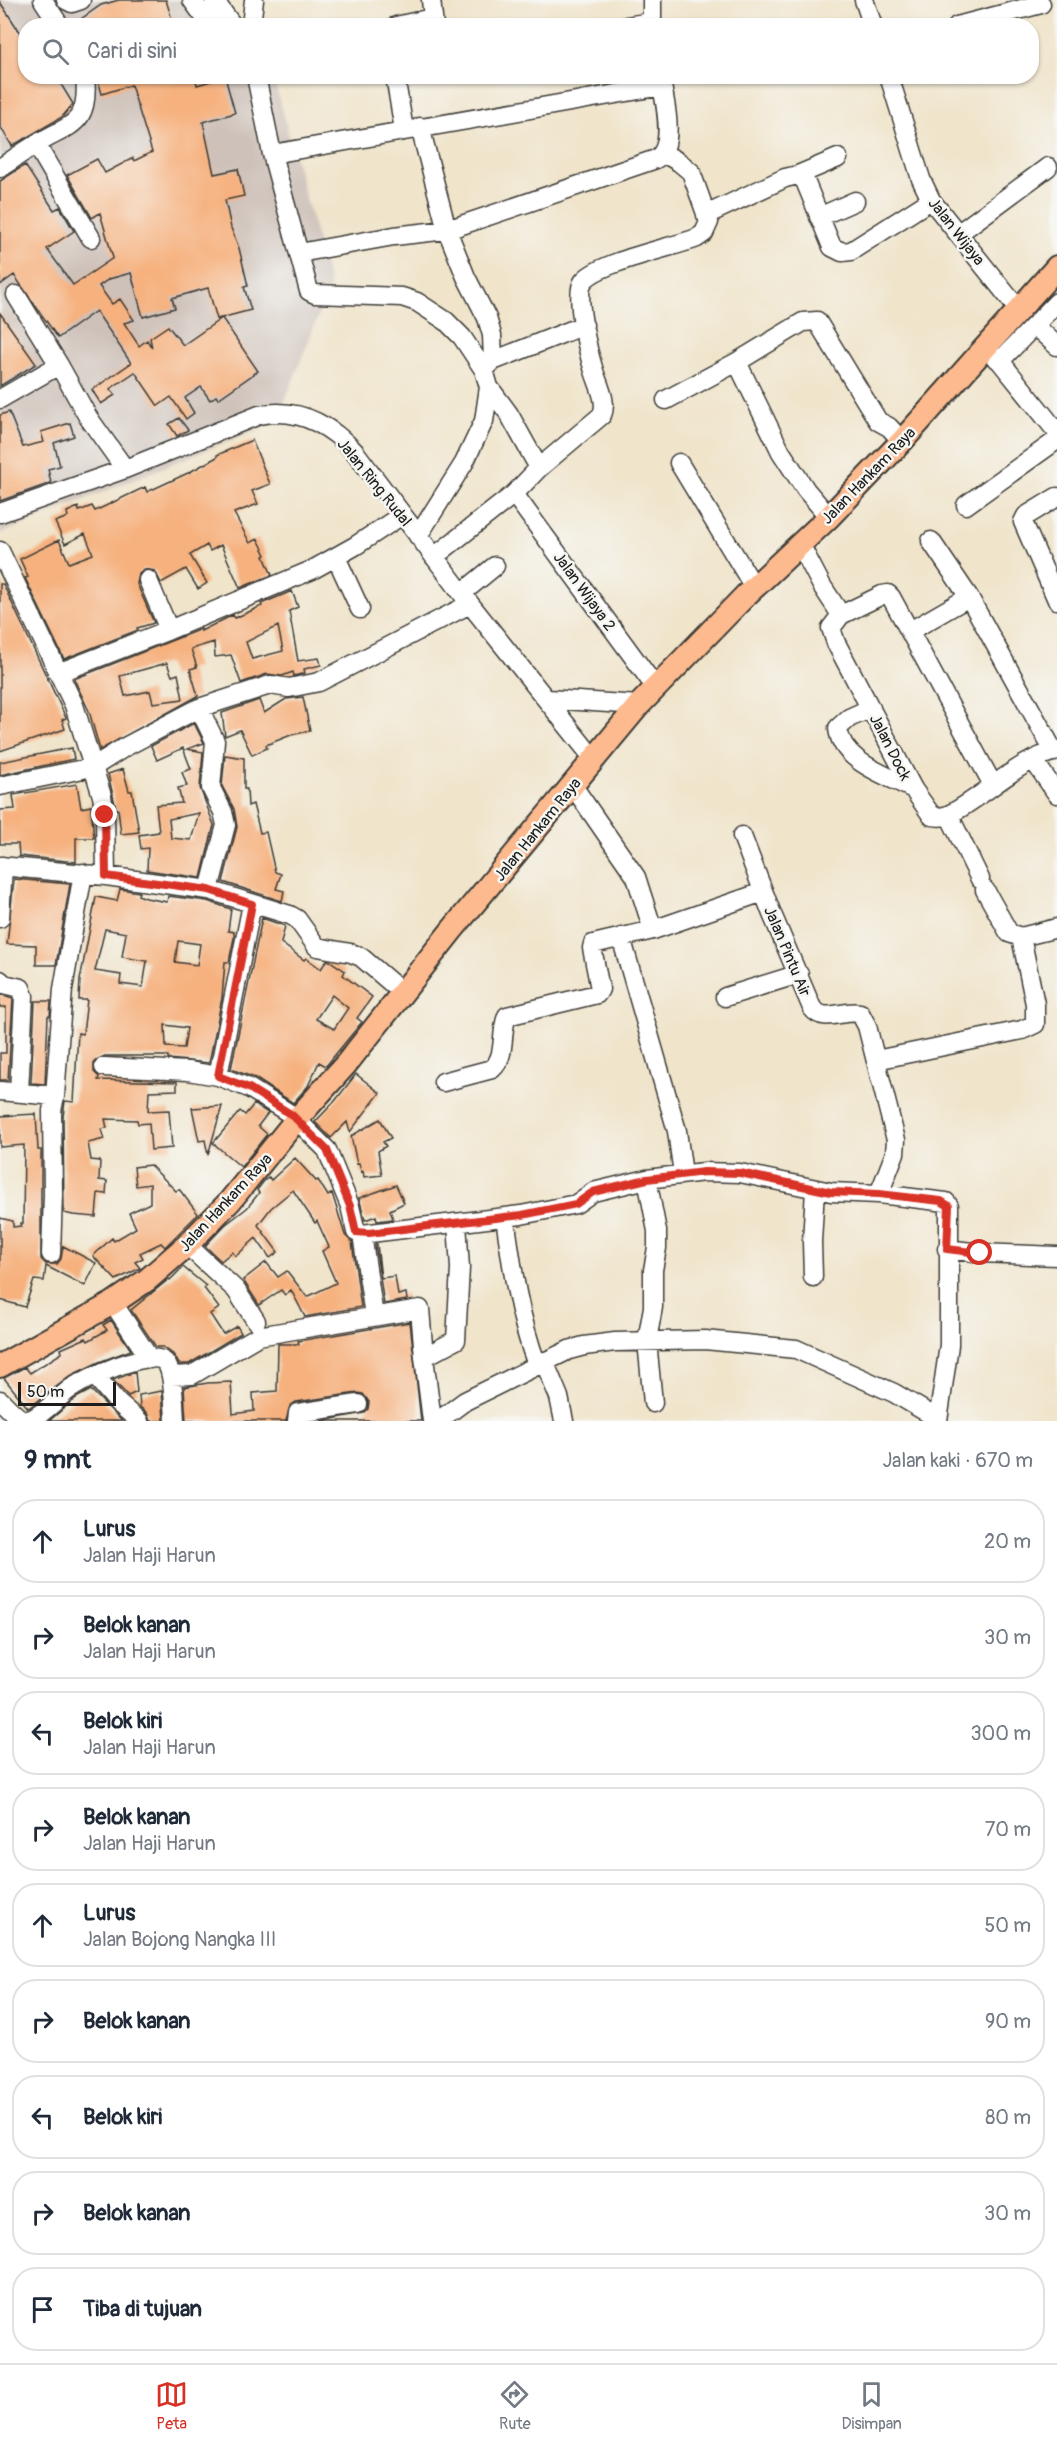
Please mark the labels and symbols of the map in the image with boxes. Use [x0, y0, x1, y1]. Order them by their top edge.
street label: Jalan Wijaya [924, 194, 989, 270]
street label: Jalan Hankam Raya [817, 423, 920, 528]
street label: Jalan Ring Rudal [333, 435, 416, 531]
street label: Jalan Wijaya 2 [549, 548, 620, 635]
street label: Jalan Dock [865, 711, 915, 784]
street label: Jalan Hankam Raya [490, 774, 586, 885]
route end [91, 801, 117, 827]
street label: Jalan Pintu Air [759, 903, 815, 1000]
street label: Jalan Hankam Raya [175, 1149, 276, 1256]
route start [966, 1239, 992, 1265]
scale bar [18, 1379, 116, 1406]

